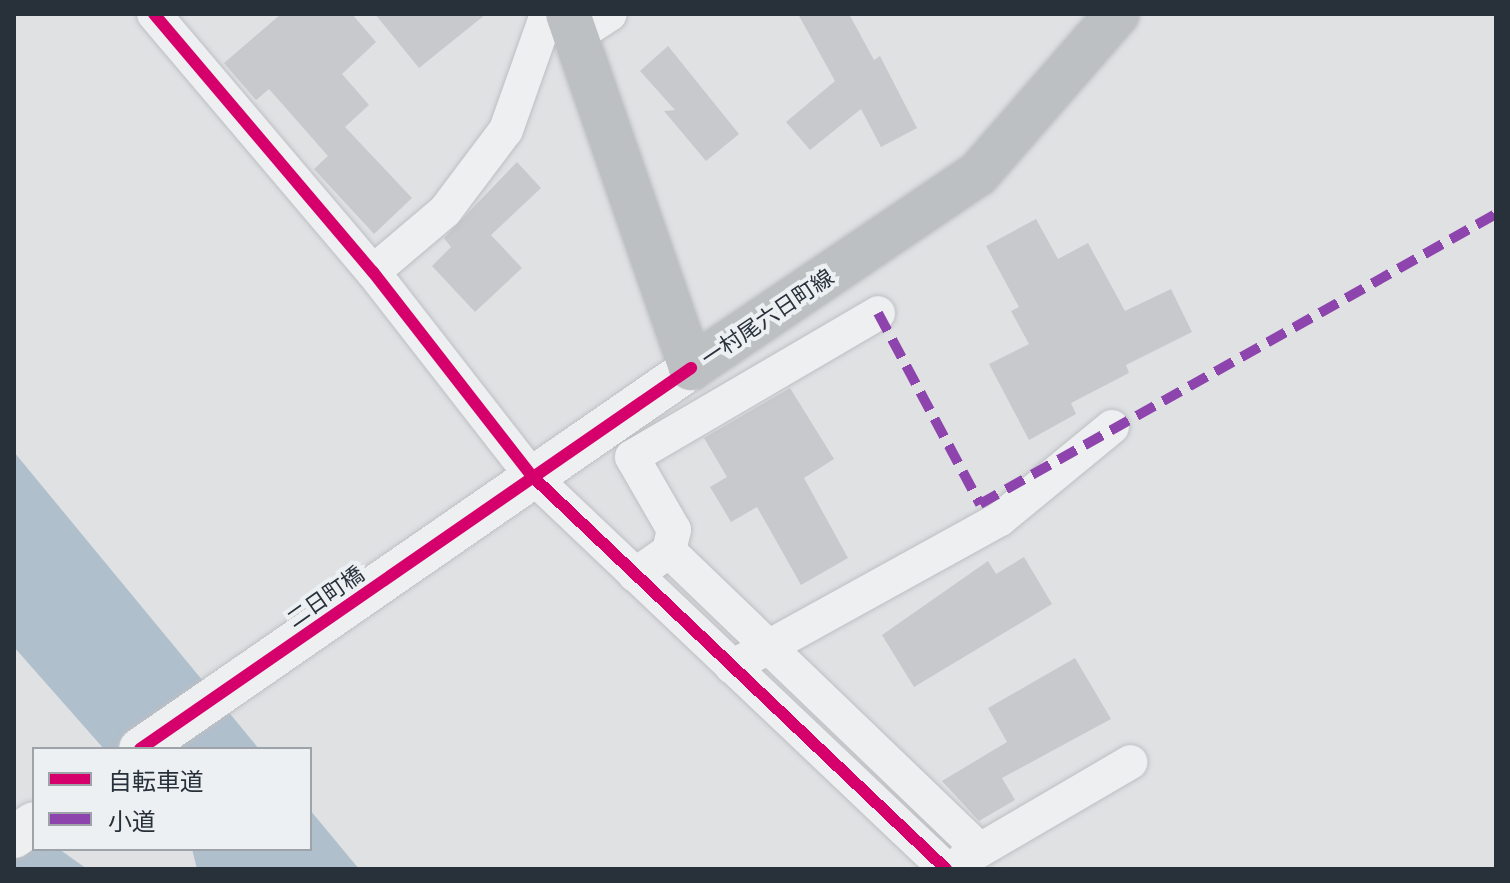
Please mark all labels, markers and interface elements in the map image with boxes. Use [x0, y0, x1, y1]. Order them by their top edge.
street label: 一村尾六日町線 [696, 263, 838, 371]
street label: 二日町橋 [281, 560, 369, 632]
legend [32, 747, 312, 851]
text: 自転車道 [108, 766, 204, 795]
text: 小道 [108, 806, 156, 835]

